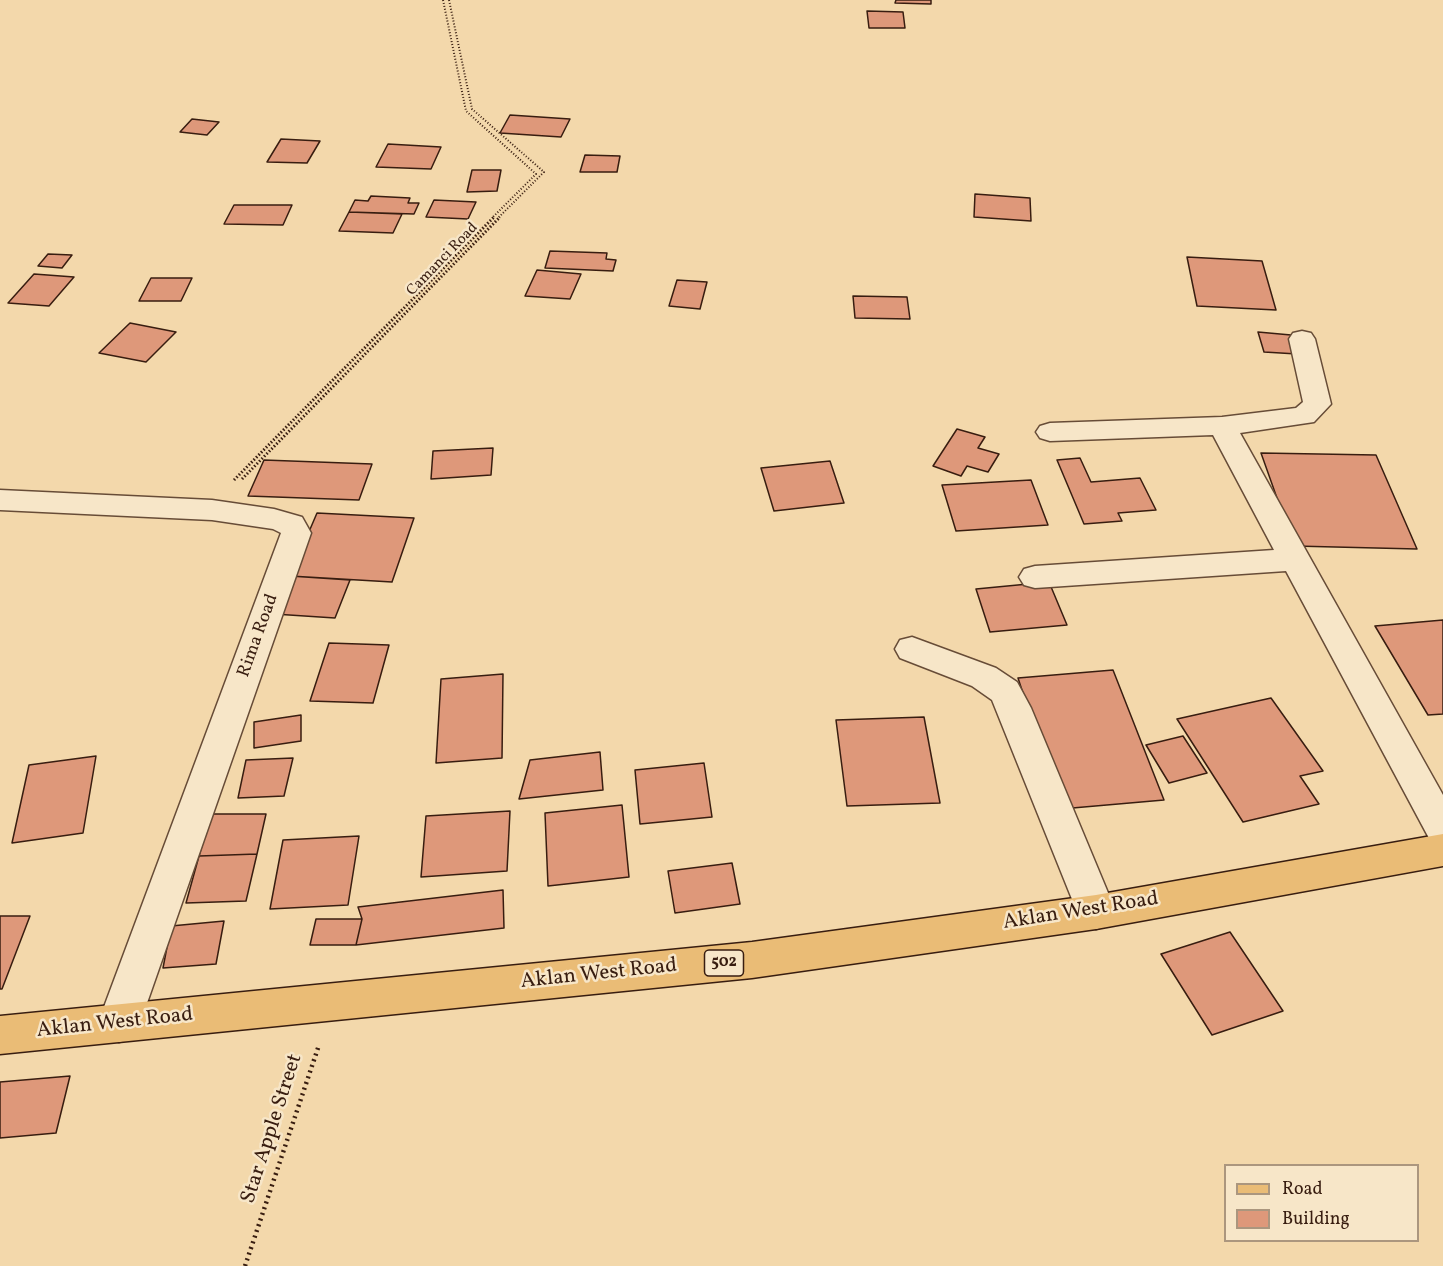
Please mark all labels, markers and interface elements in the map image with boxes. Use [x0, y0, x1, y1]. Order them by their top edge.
street label: Camanci Road [404, 220, 482, 300]
street label: Rima Road [234, 591, 284, 681]
street label: Aklan West Road [1001, 887, 1161, 937]
road number: 502 [704, 950, 744, 976]
street label: Aklan West Road [520, 954, 678, 996]
street label: Aklan West Road [36, 1003, 194, 1045]
street label: Star Apple Street [237, 1051, 309, 1207]
legend [1224, 1164, 1419, 1242]
text: Road [1282, 1177, 1323, 1202]
text: Building [1282, 1207, 1350, 1232]

